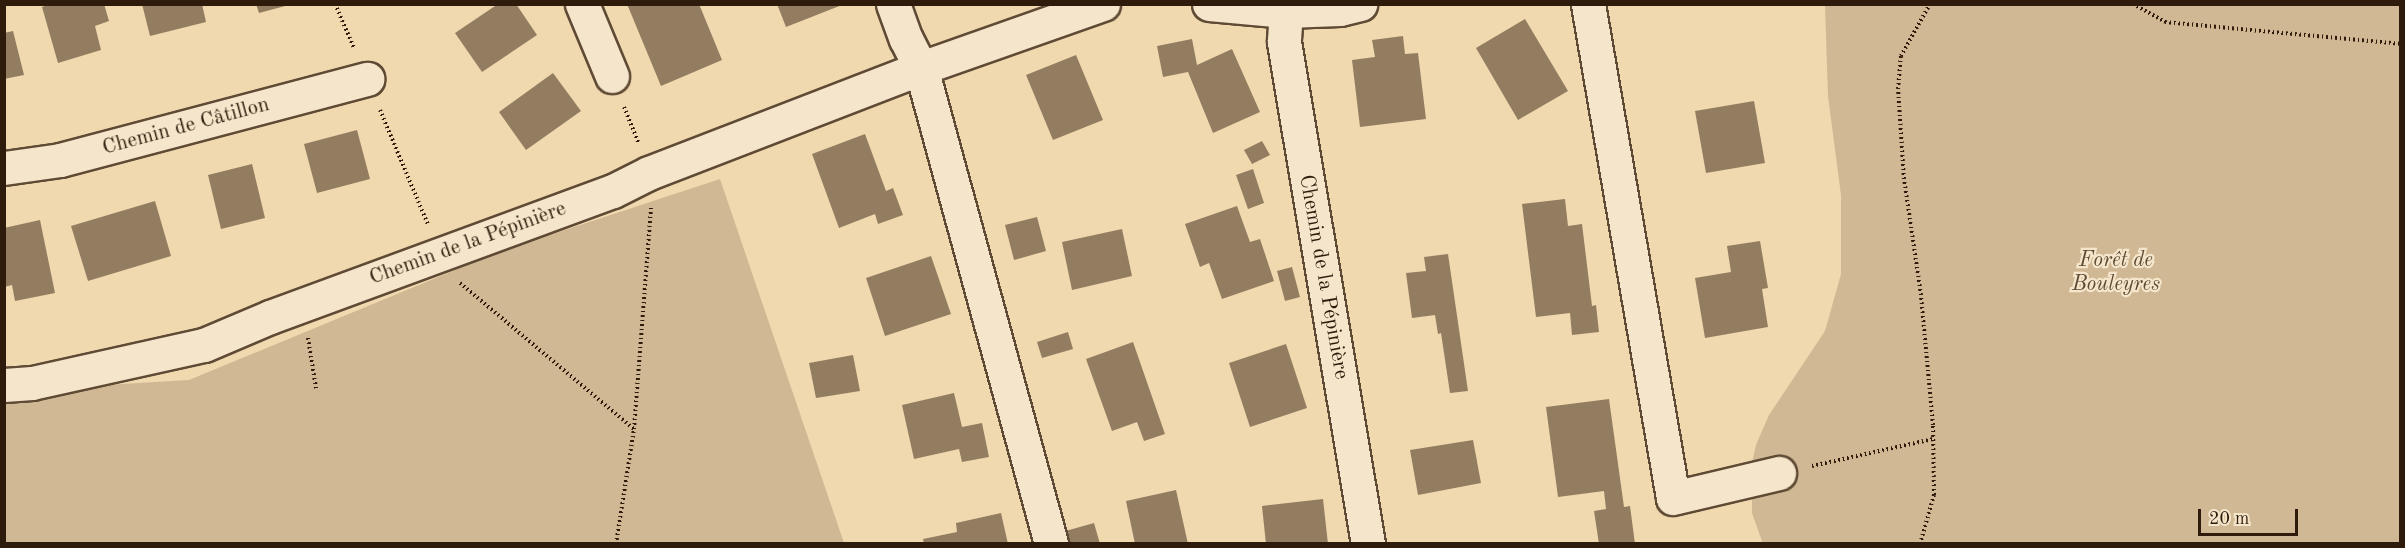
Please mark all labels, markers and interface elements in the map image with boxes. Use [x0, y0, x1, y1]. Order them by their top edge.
street label: Chemin de Câtillon [100, 93, 272, 161]
street label: Chemin de la Pépinière [1293, 173, 1353, 381]
street label: Chemin de la Pépinière [366, 197, 570, 291]
park label: Forêt de Bouleyres [2072, 248, 2160, 298]
scale bar [2201, 497, 2302, 535]
text: 20 m [2209, 510, 2249, 528]

